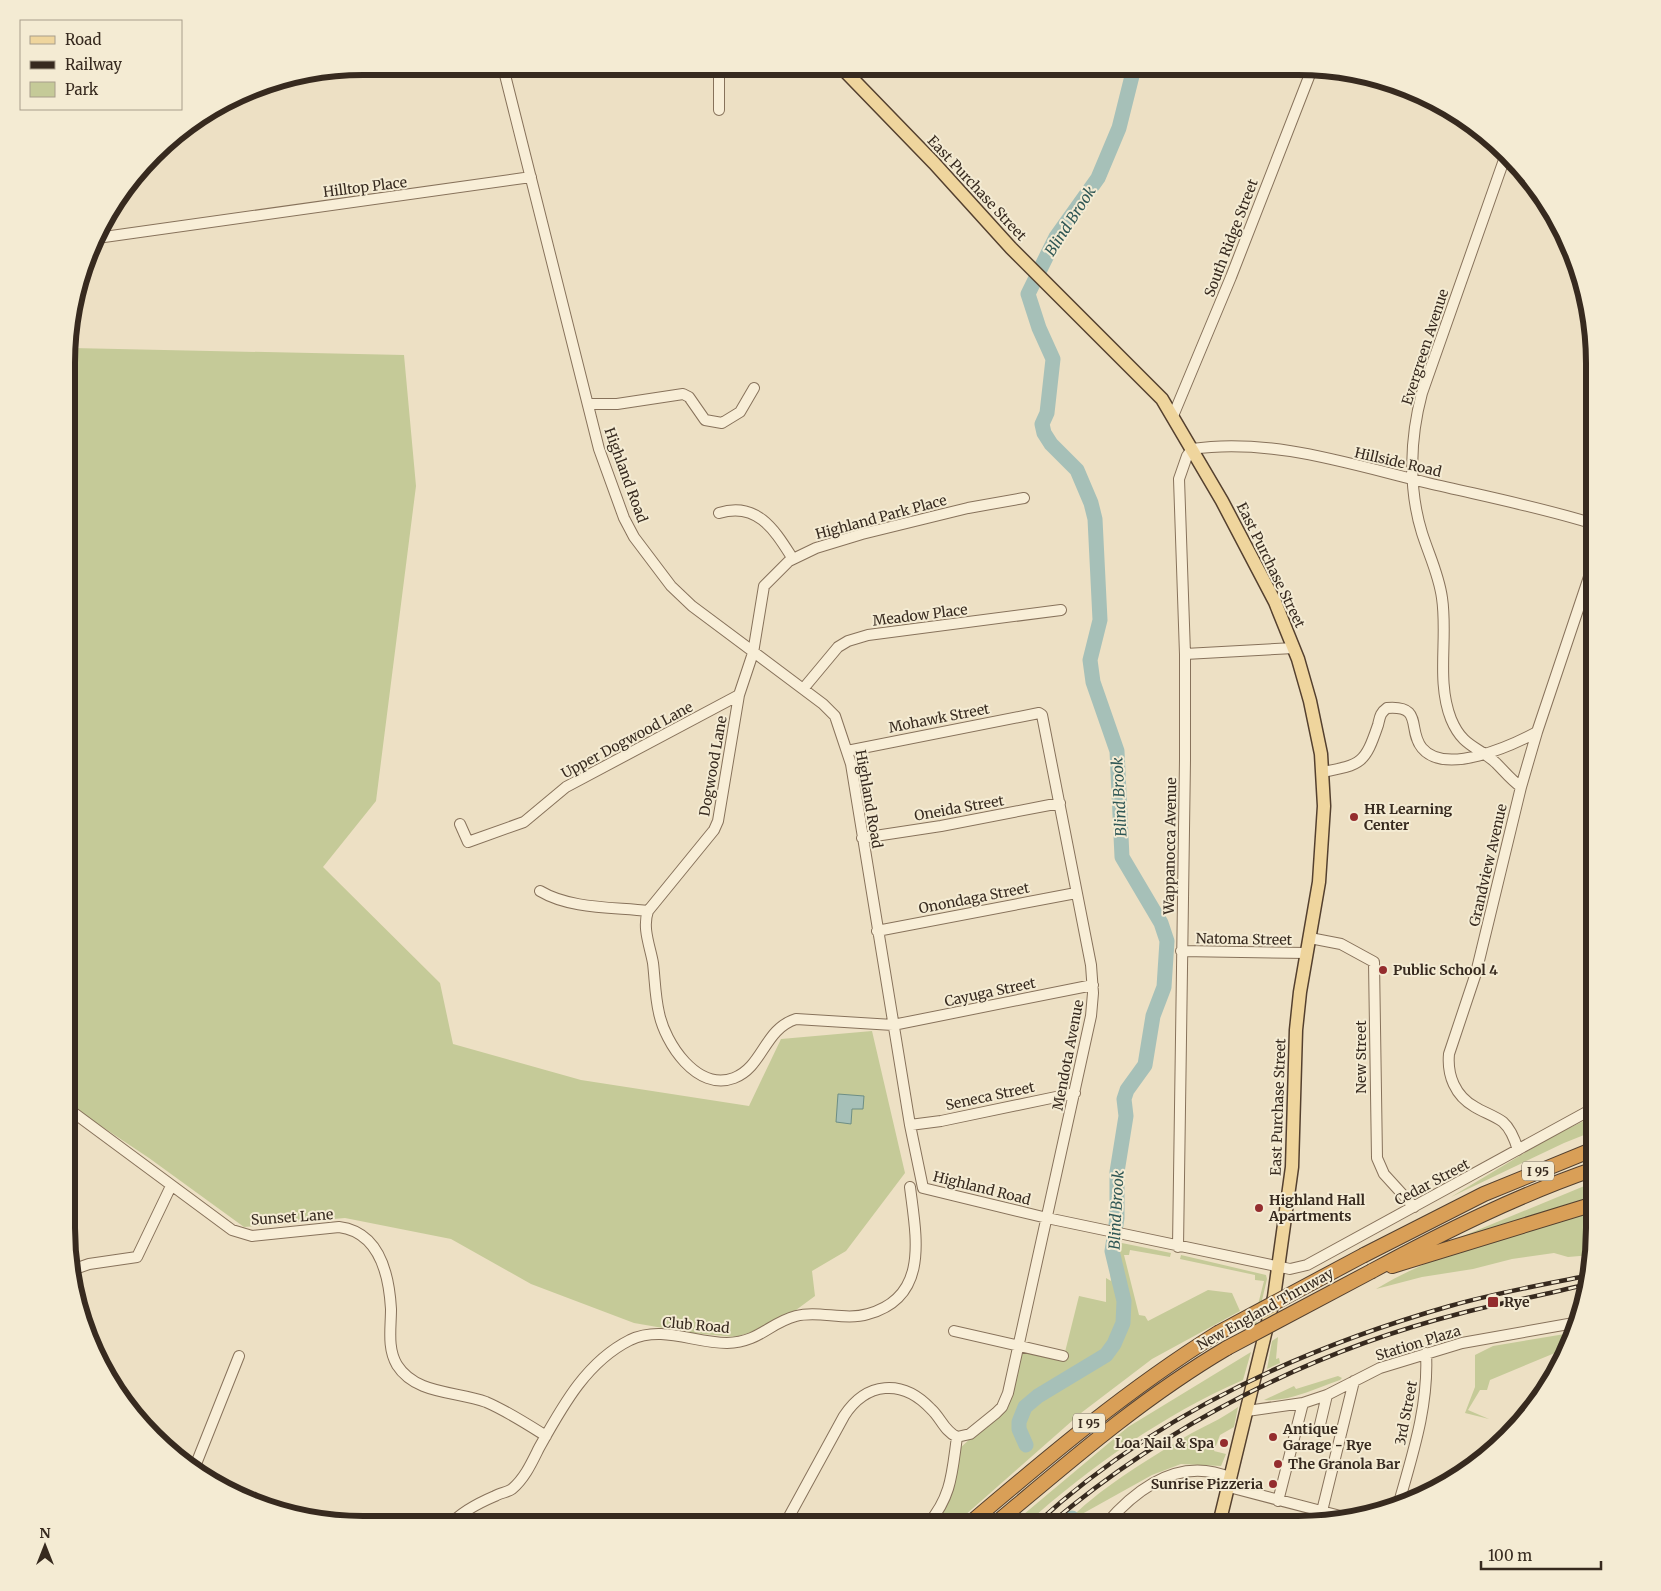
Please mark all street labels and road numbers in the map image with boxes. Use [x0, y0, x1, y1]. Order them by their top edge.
street label: East Purchase Street [924, 132, 1031, 245]
street label: Hilltop Place [322, 173, 408, 201]
street label: South Ridge Street [1200, 176, 1262, 300]
street label: Evergreen Avenue [1398, 287, 1452, 407]
street label: Highland Road [600, 425, 652, 526]
street label: Hillside Road [1353, 443, 1444, 481]
street label: Highland Park Place [813, 491, 949, 543]
street label: East Purchase Street [1233, 499, 1309, 631]
street label: Meadow Place [872, 600, 968, 630]
street label: Upper Dogwood Lane [558, 698, 696, 782]
street label: Mohawk Street [887, 699, 991, 737]
street label: Dogwood Lane [695, 714, 731, 818]
street label: Highland Road [851, 748, 887, 850]
street label: Wappanocca Avenue [1160, 777, 1180, 916]
street label: Oneida Street [913, 791, 1006, 825]
street label: Grandview Avenue [1465, 802, 1511, 928]
street label: Onondaga Street [917, 878, 1031, 918]
street label: Natoma Street [1196, 929, 1293, 949]
street label: Cayuga Street [943, 973, 1038, 1010]
street label: Mendota Avenue [1048, 998, 1088, 1112]
street label: New Street [1352, 1020, 1370, 1094]
street label: East Purchase Street [1267, 1037, 1289, 1176]
street label: Seneca Street [944, 1078, 1037, 1114]
street label: Cedar Street [1391, 1155, 1473, 1209]
road number: I 95 [1522, 1162, 1554, 1180]
street label: Highland Road [931, 1167, 1033, 1209]
street label: Sunset Lane [250, 1205, 334, 1229]
street label: New England Thruway [1193, 1263, 1337, 1354]
street label: Club Road [662, 1313, 731, 1337]
street label: Station Plaza [1373, 1321, 1463, 1364]
street label: 3rd Street [1391, 1379, 1421, 1447]
road number: I 95 [1073, 1414, 1105, 1432]

